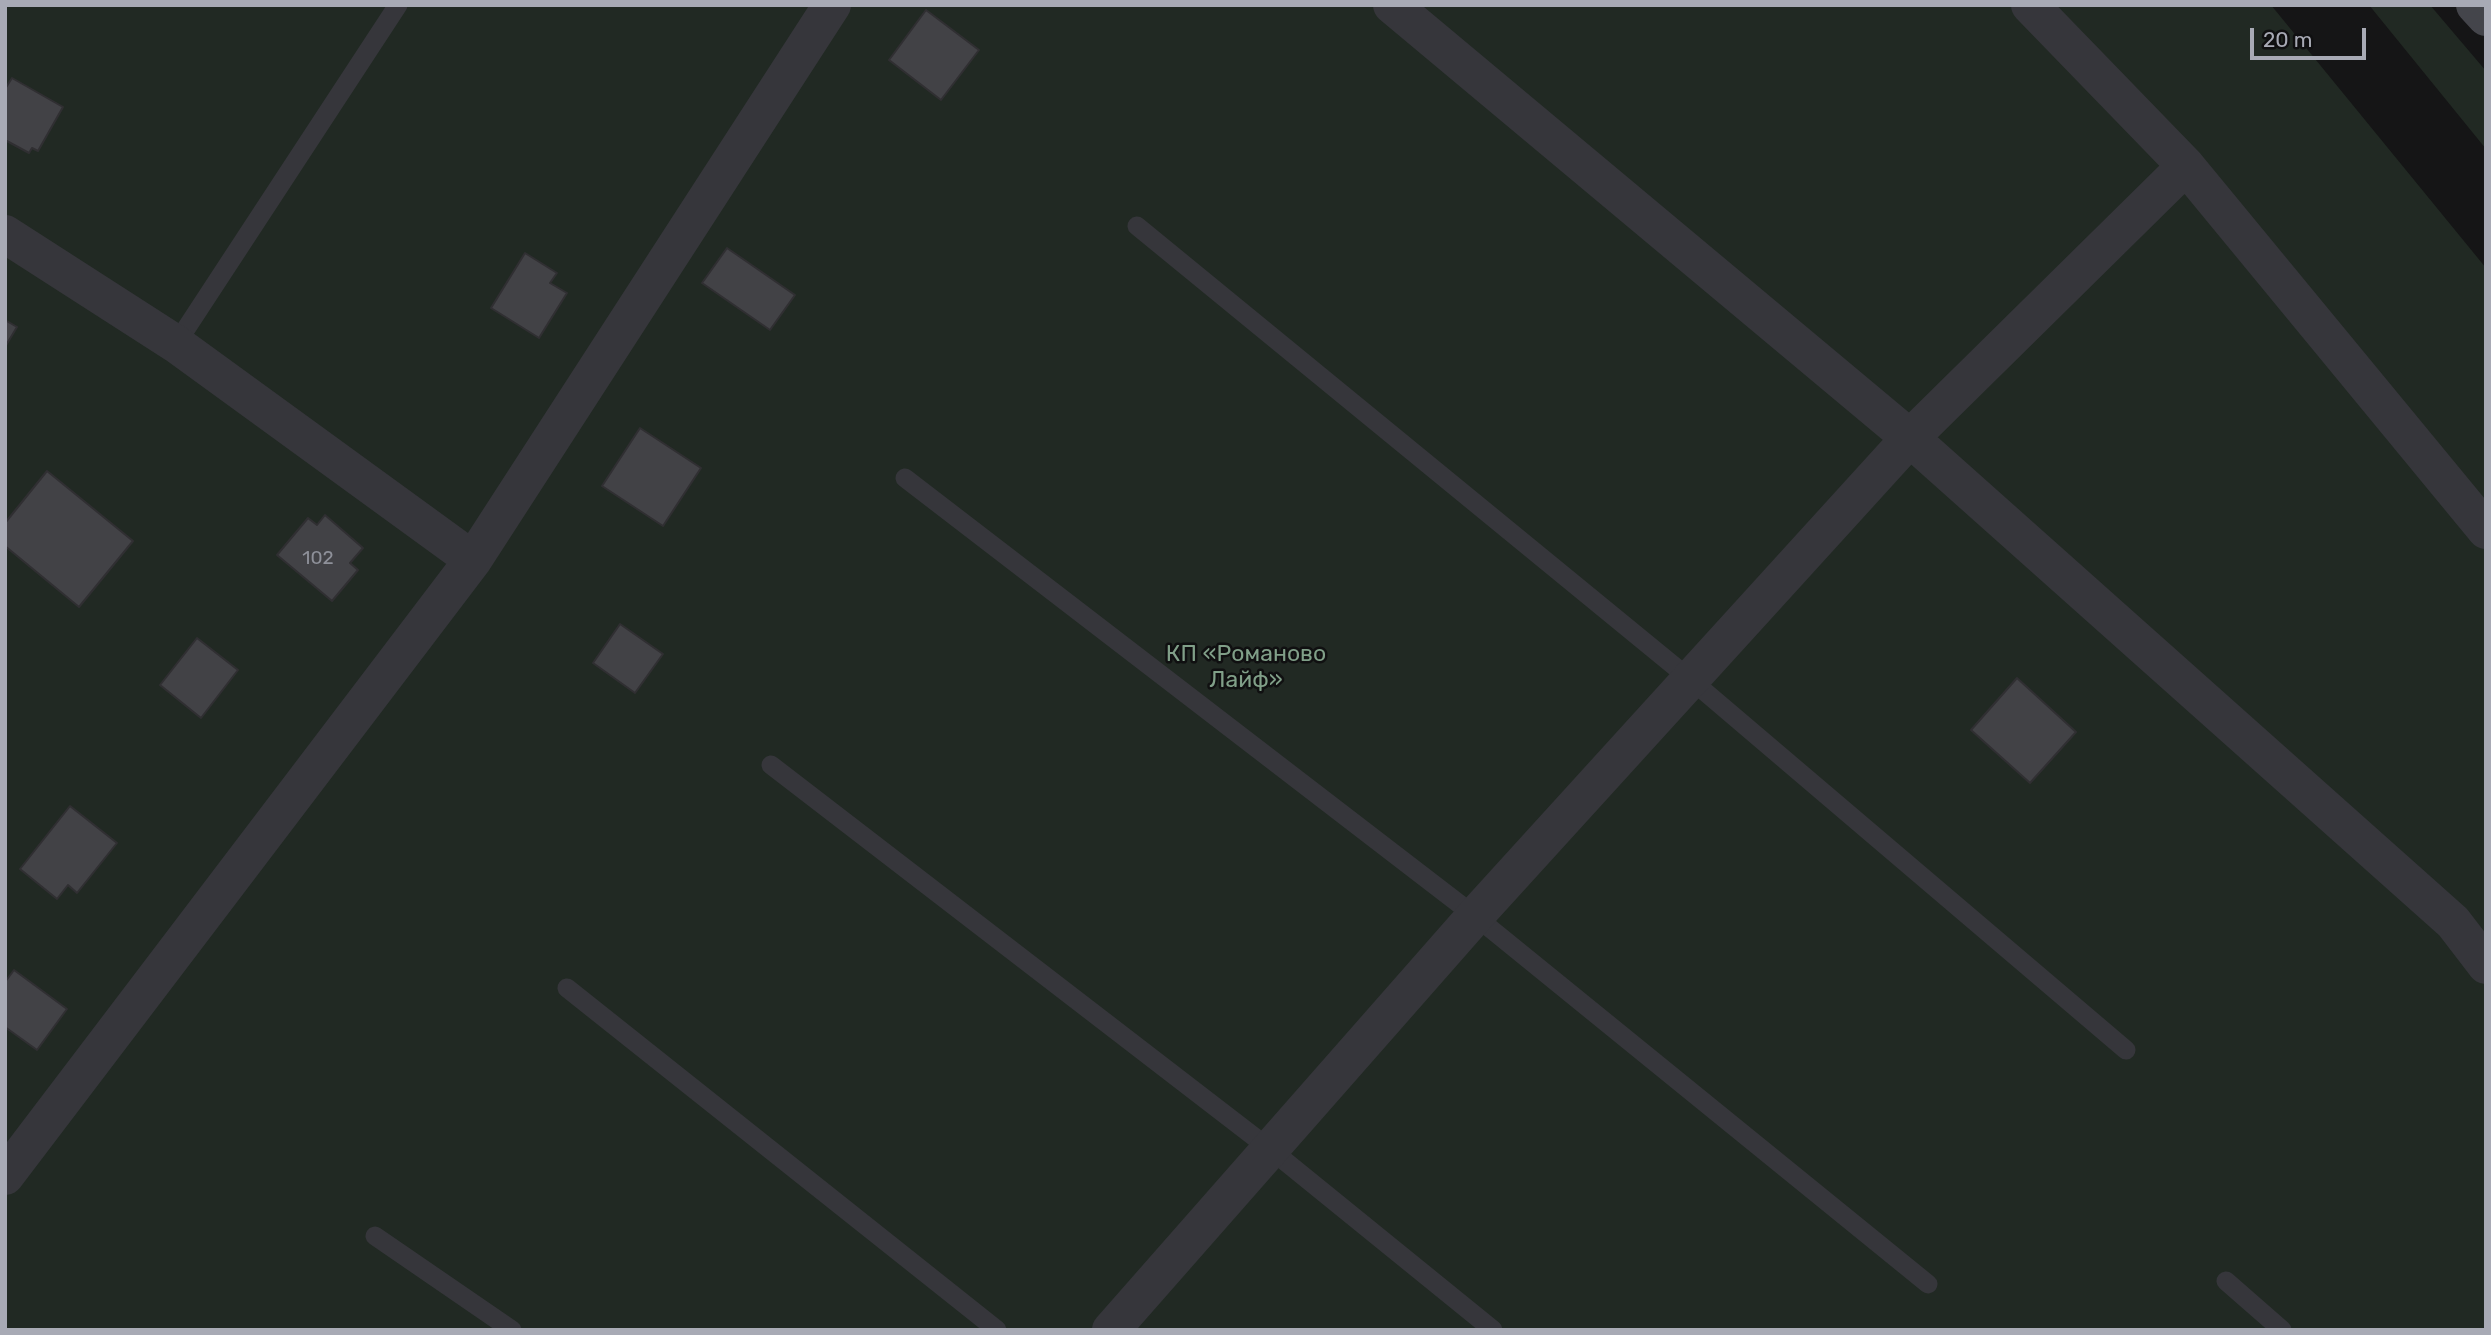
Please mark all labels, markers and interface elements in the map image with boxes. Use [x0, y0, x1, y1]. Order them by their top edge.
scale bar [2253, 14, 2368, 58]
text: 20 m [2263, 27, 2312, 52]
house number: 102 [302, 548, 334, 570]
park label: КП «Романово Лайф» [1166, 640, 1326, 694]

